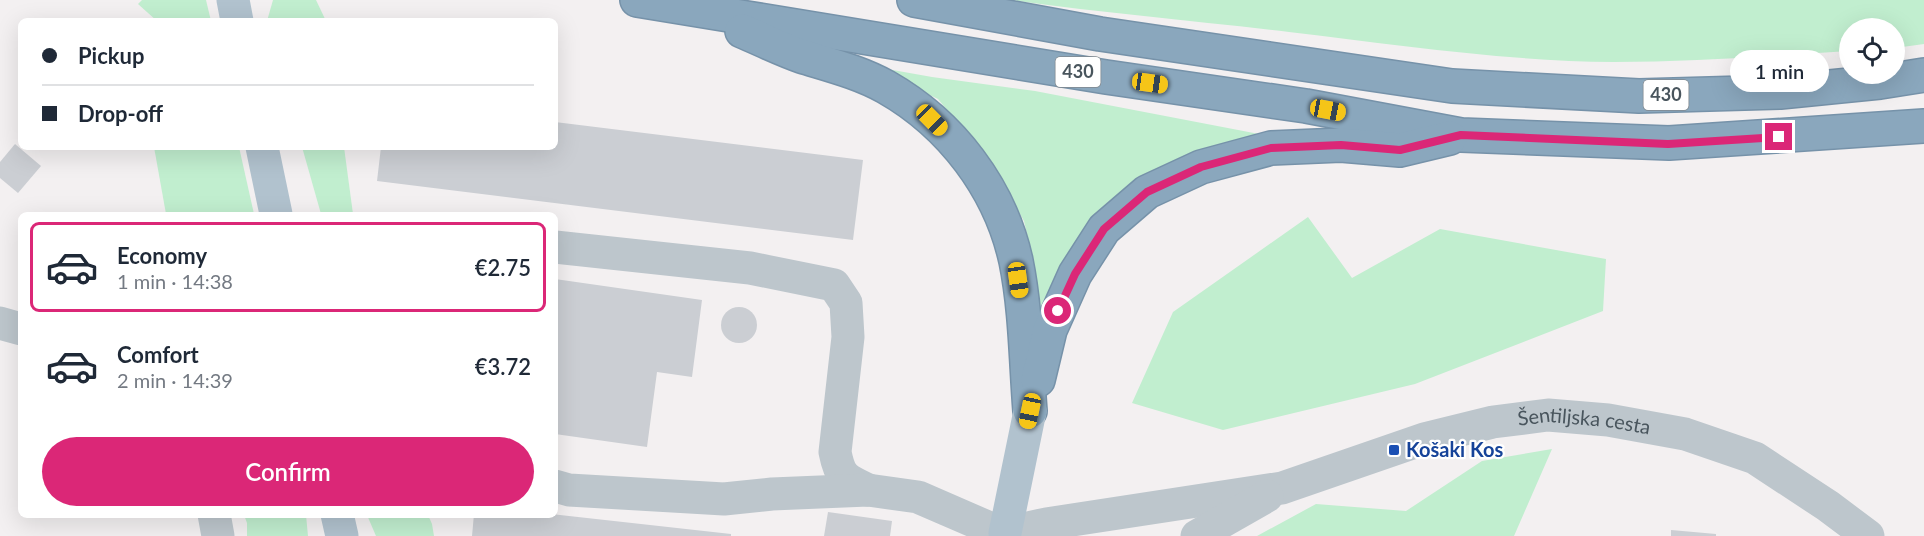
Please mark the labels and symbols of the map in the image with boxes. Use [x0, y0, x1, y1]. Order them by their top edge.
callout: 1 min [1730, 50, 1828, 92]
road number: 430 [1056, 57, 1100, 87]
car [1131, 72, 1169, 94]
road number: 430 [1644, 80, 1688, 110]
car [1309, 98, 1347, 122]
car [913, 101, 951, 139]
route end [1765, 123, 1792, 150]
car [1007, 261, 1029, 299]
route start [1044, 297, 1071, 324]
car [1017, 392, 1043, 430]
street label: Šentiljska cesta [1516, 402, 1653, 439]
place label: Košaki Kos [1406, 437, 1503, 461]
marker: Košaki Kos [1387, 443, 1401, 457]

